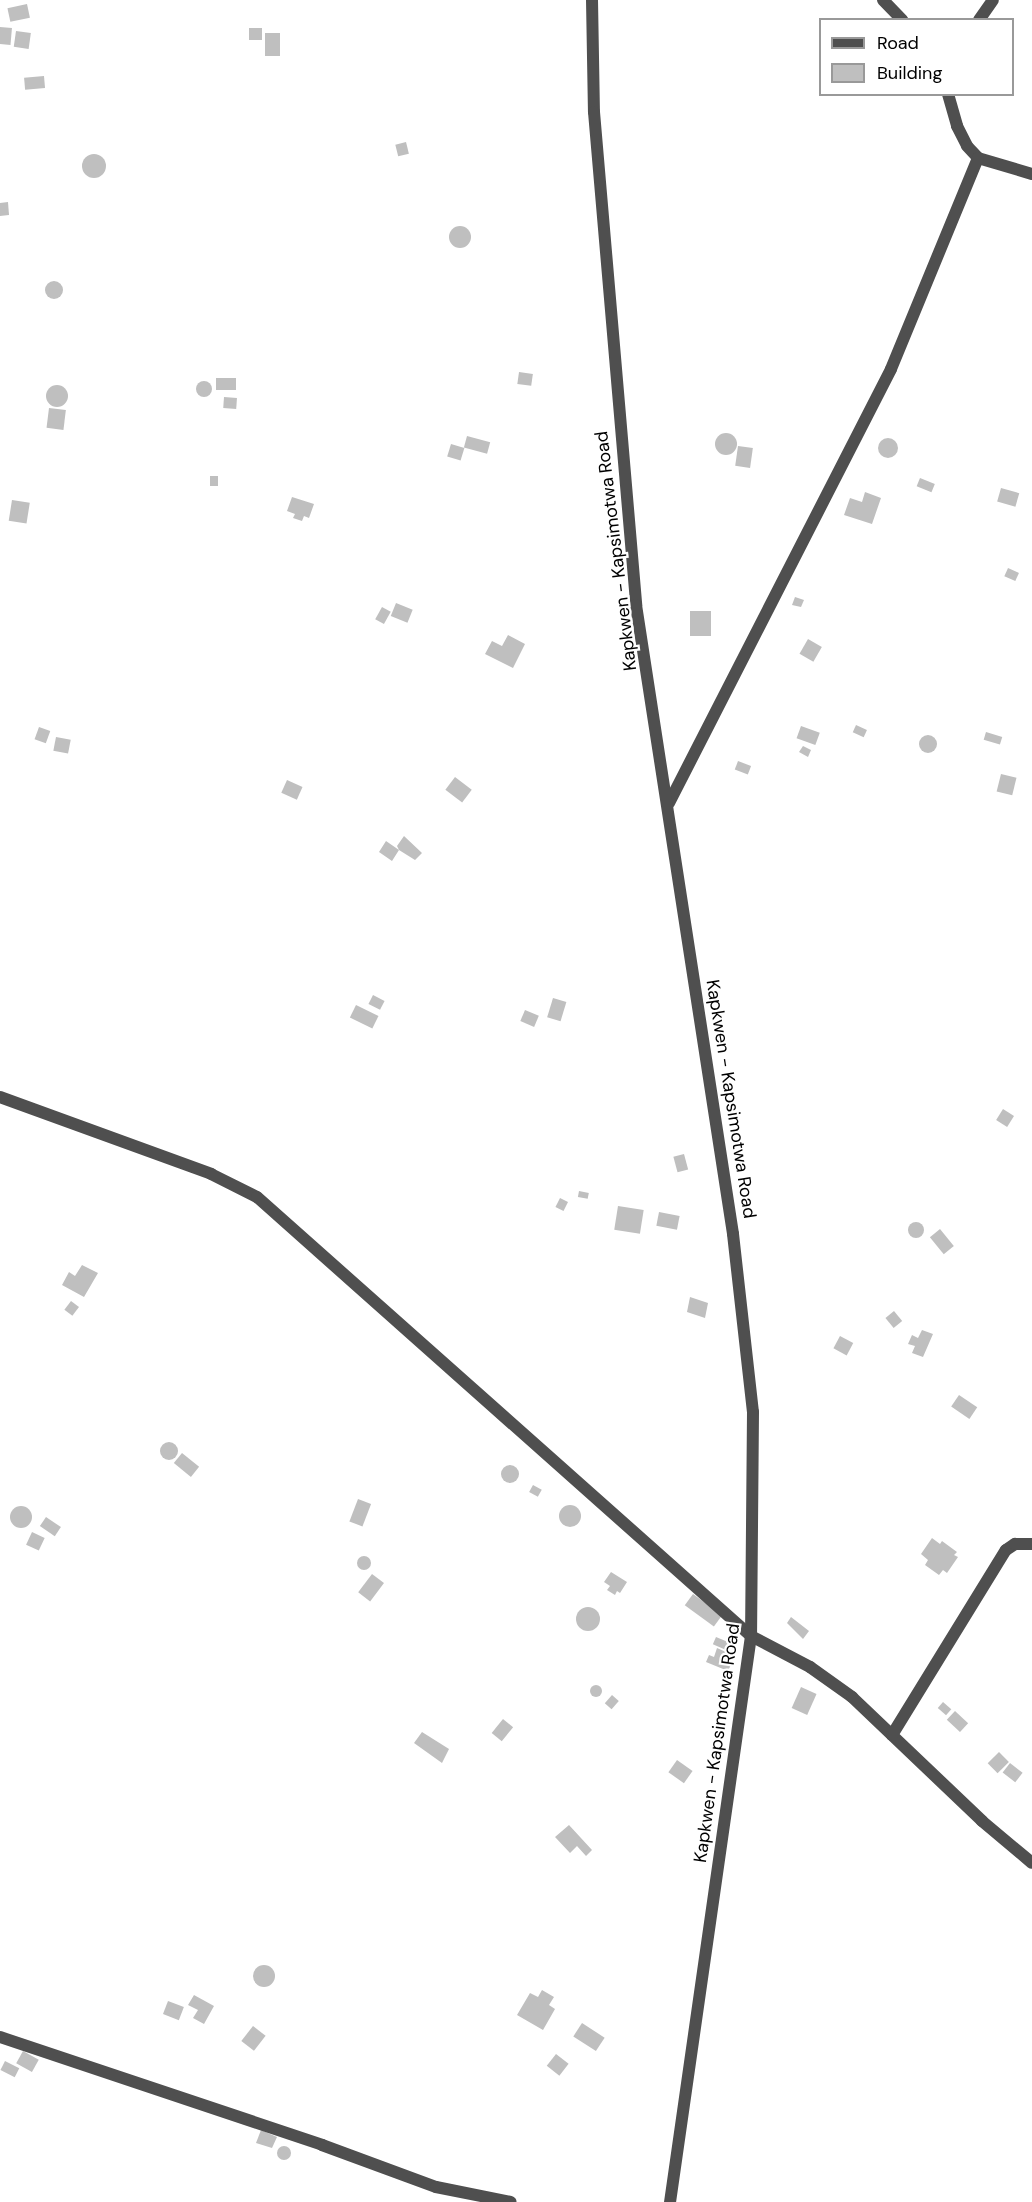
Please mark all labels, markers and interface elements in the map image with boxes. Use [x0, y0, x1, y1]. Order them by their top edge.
legend [819, 18, 1014, 96]
text: Road [877, 31, 919, 55]
text: Building [877, 61, 942, 85]
street label: Kapkwen - Kapsimotwa Road [591, 430, 641, 672]
street label: Kapkwen - Kapsimotwa Road [701, 978, 761, 1220]
street label: Kapkwen - Kapsimotwa Road [690, 1622, 744, 1864]

